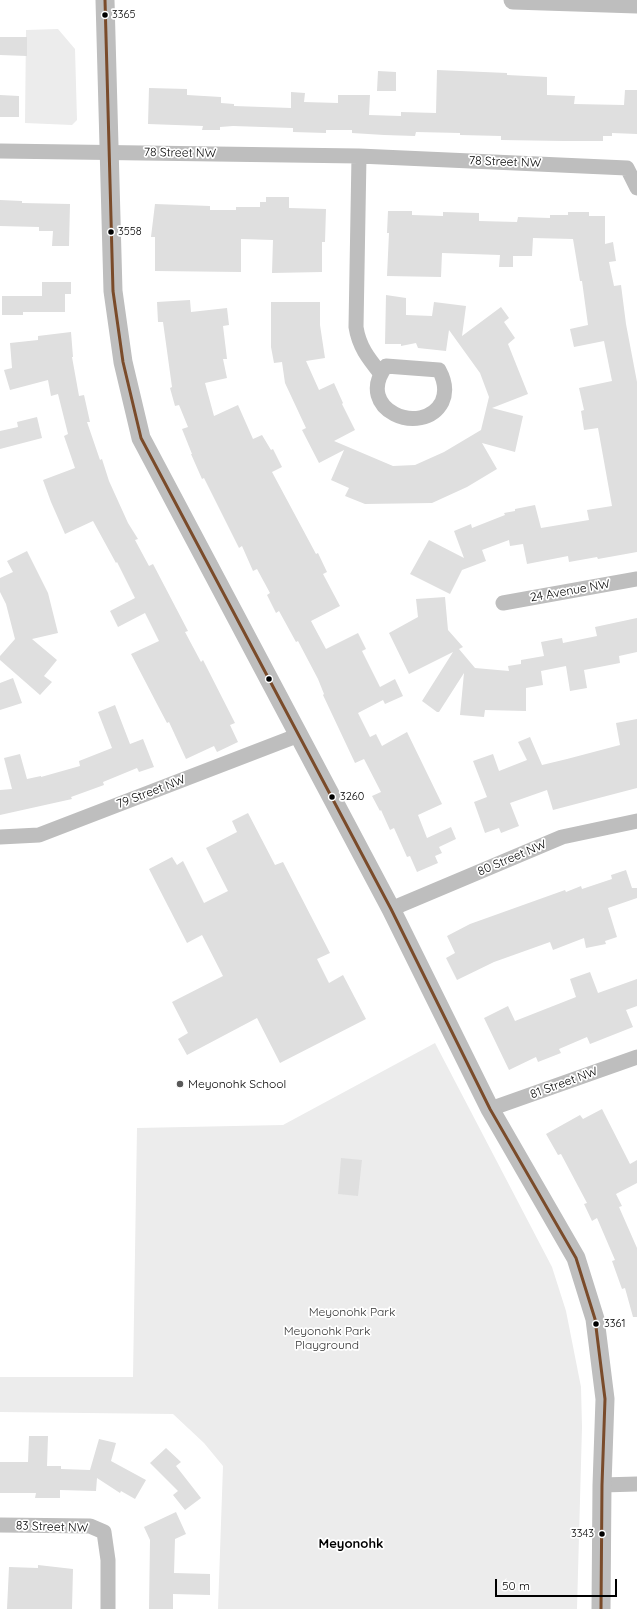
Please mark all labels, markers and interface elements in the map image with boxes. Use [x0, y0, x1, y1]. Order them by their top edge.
place label: 3365 [112, 8, 135, 22]
marker: 3365 [100, 10, 110, 20]
street label: 78 Street NW [144, 145, 216, 161]
street label: 78 Street NW [469, 154, 541, 170]
place label: 3558 [118, 225, 142, 239]
marker: 3558 [106, 227, 116, 237]
street label: 24 Avenue NW [529, 577, 611, 605]
unlabelled marker [264, 674, 274, 684]
street label: 79 Street NW [115, 772, 187, 812]
place label: 3260 [340, 790, 364, 804]
marker: 3260 [327, 792, 337, 802]
street label: 80 Street NW [475, 837, 549, 879]
street label: 81 Street NW [528, 1064, 600, 1102]
place label: Meyonohk School [188, 1077, 286, 1091]
marker: Meyonohk School [175, 1079, 185, 1089]
park label: Meyonohk Park [309, 1305, 395, 1319]
place label: 3361 [604, 1317, 625, 1331]
marker: 3361 [591, 1319, 601, 1329]
park label: Meyonohk Park Playground [284, 1324, 370, 1352]
street label: 83 Street NW [16, 1519, 88, 1535]
place label: 3343 [571, 1527, 594, 1541]
marker: 3343 [597, 1529, 607, 1539]
district label: Meyonohk [319, 1536, 383, 1552]
scale bar [497, 1571, 619, 1597]
text: 50 m [502, 1578, 530, 1593]

